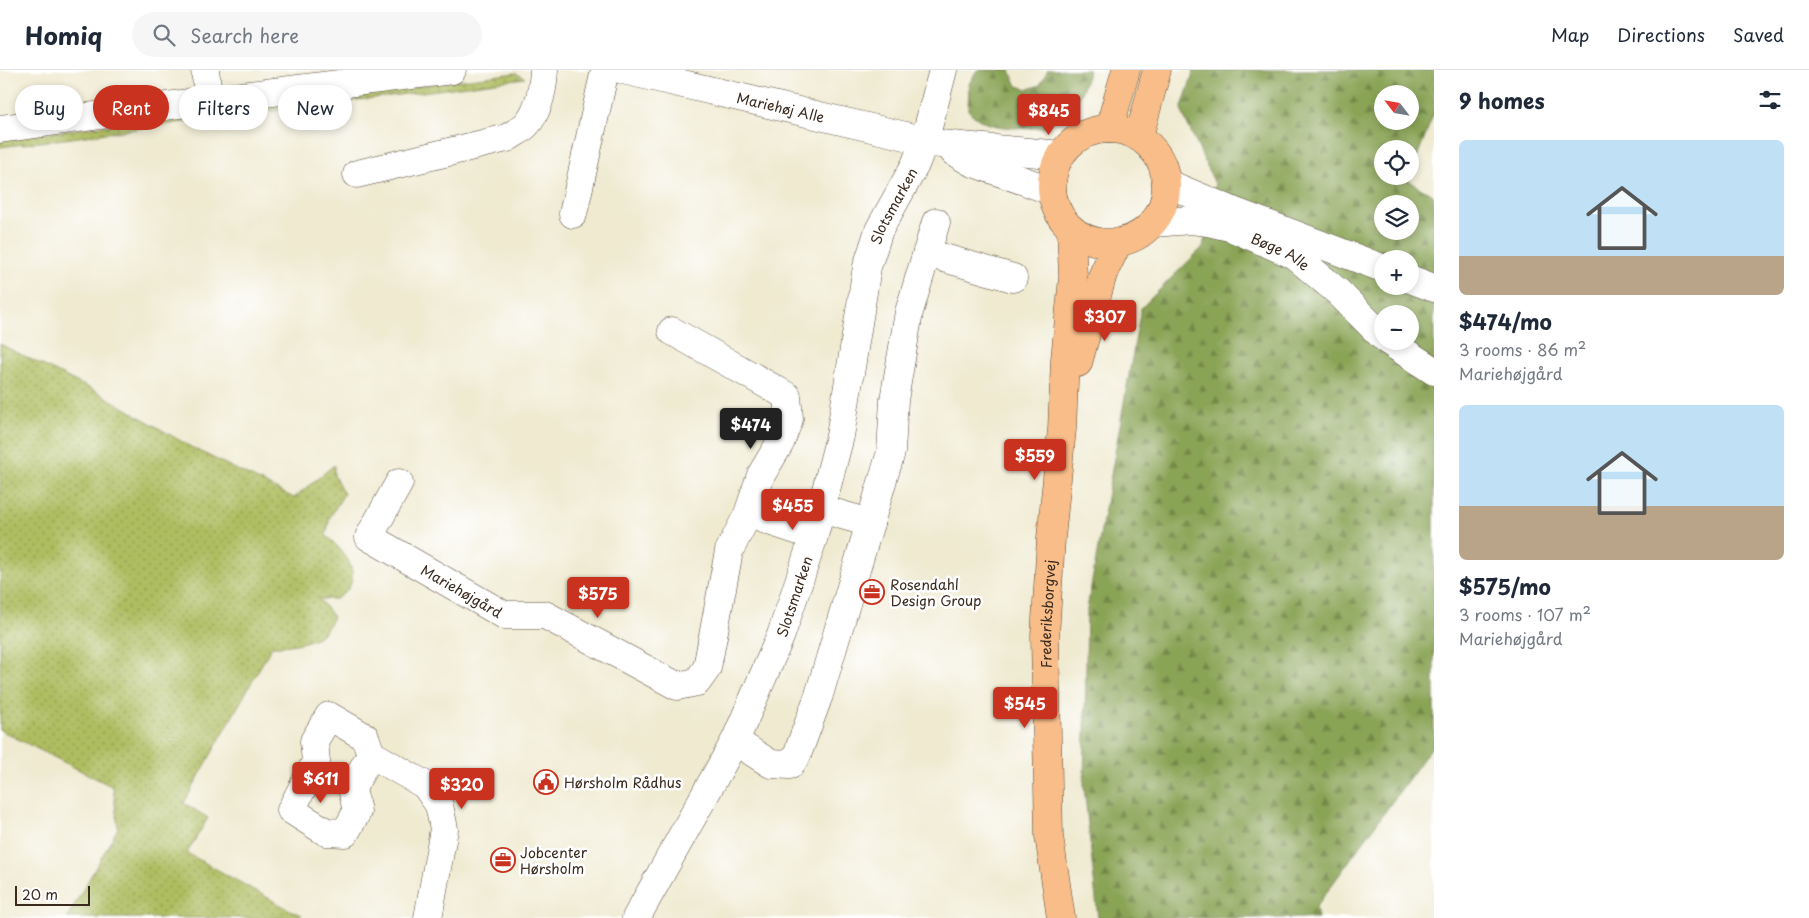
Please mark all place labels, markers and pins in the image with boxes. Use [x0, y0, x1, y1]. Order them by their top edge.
pin: $845 [1019, 93, 1079, 136]
pin: $307 [1075, 300, 1135, 342]
pin: $474 [721, 408, 781, 450]
pin: $559 [1005, 438, 1065, 481]
pin: $455 [763, 488, 823, 531]
place label: Rosendahl Design Group [890, 574, 982, 611]
pin: $575 [568, 576, 628, 619]
office icon: Rosendahl Design Group [859, 579, 885, 605]
pin: $545 [995, 686, 1055, 729]
pin: $611 [291, 762, 351, 804]
pin: $320 [432, 768, 492, 810]
public building icon: Hørsholm Rådhus [533, 769, 559, 795]
place label: Hørsholm Rådhus [564, 772, 681, 793]
place label: Jobcenter Hørsholm [520, 842, 588, 879]
office icon: Jobcenter Hørsholm [490, 847, 516, 873]

